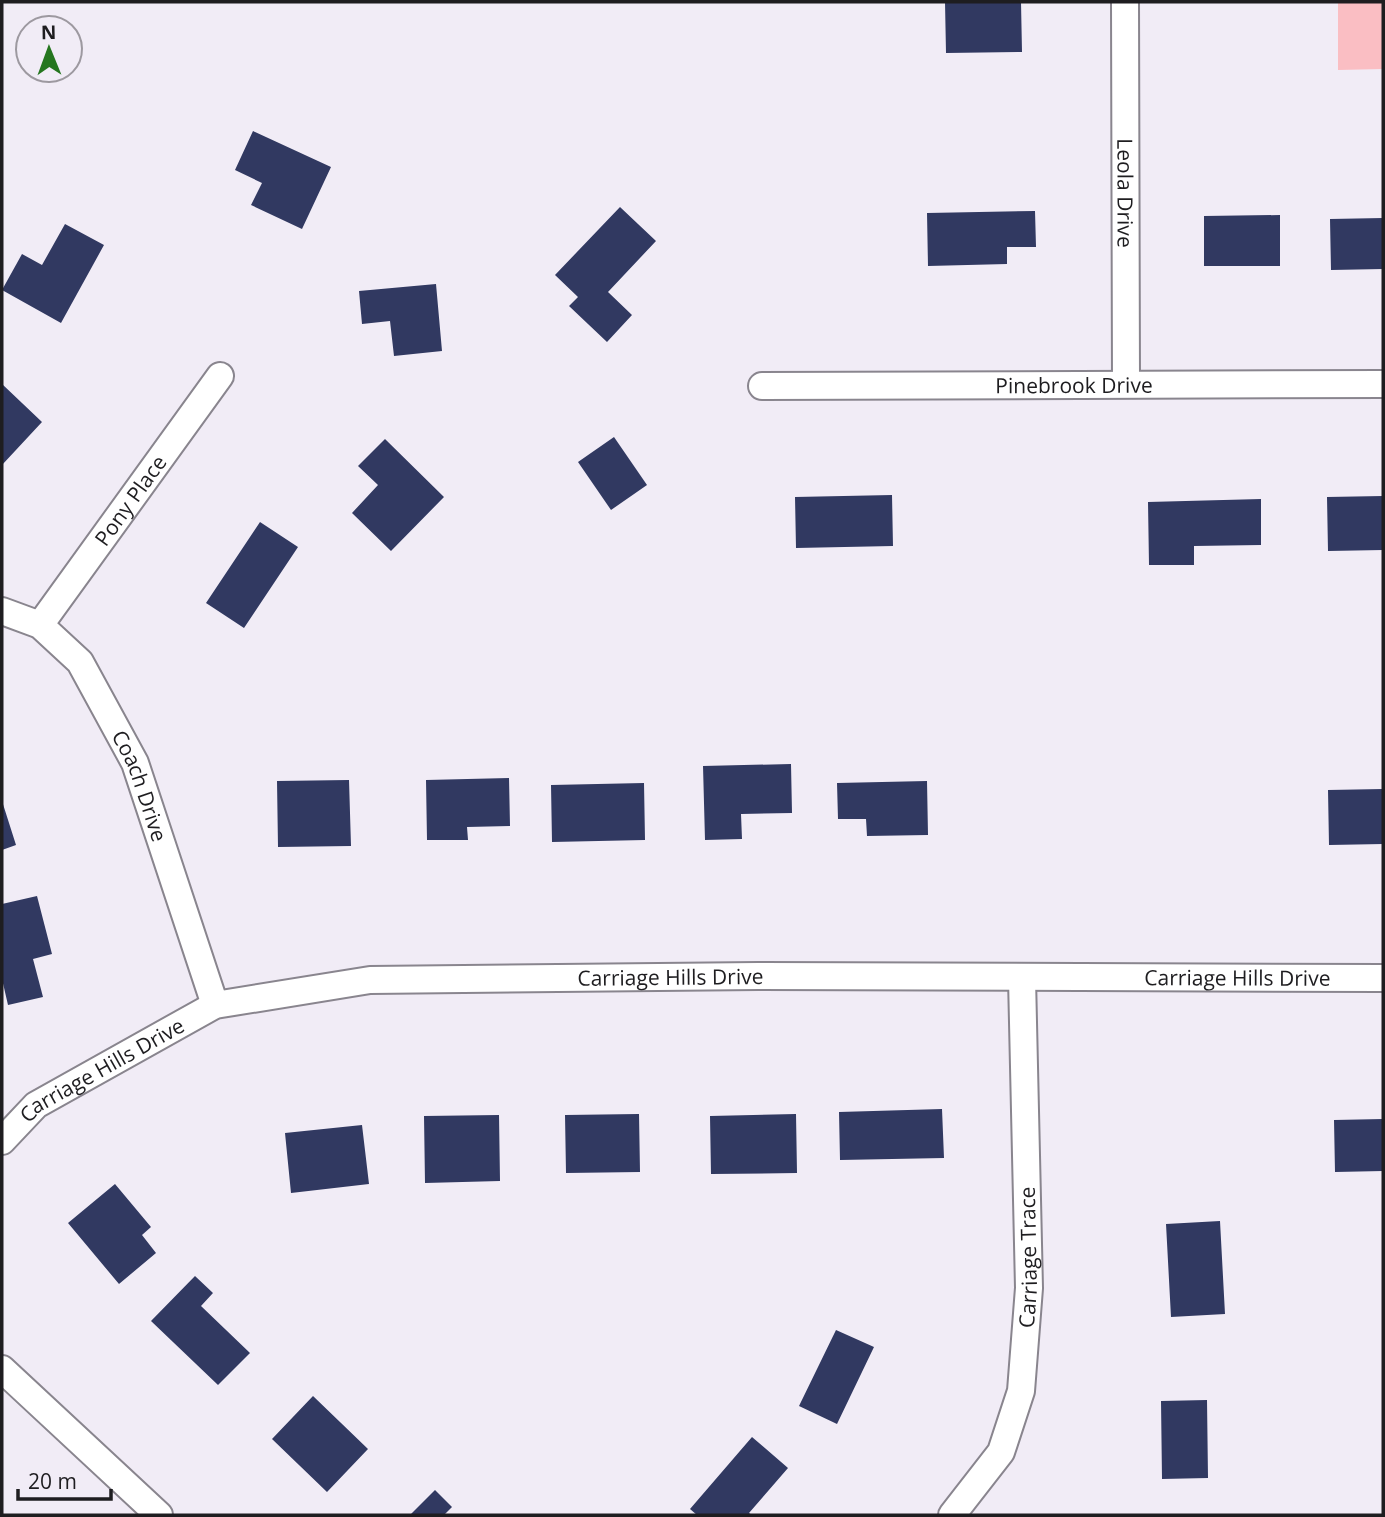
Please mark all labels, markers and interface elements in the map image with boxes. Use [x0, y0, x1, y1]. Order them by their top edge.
north arrow [14, 14, 84, 84]
text: N [41, 19, 57, 45]
street label: Leola Drive [1111, 138, 1140, 248]
street label: Pinebrook Drive [995, 371, 1153, 399]
street label: Pony Place [88, 449, 173, 551]
street label: Coach Drive [106, 725, 174, 845]
street label: Carriage Hills Drive [577, 962, 764, 992]
street label: Carriage Hills Drive [1144, 963, 1331, 992]
street label: Carriage Hills Drive [13, 1011, 189, 1128]
street label: Carriage Trace [1012, 1186, 1043, 1329]
scale bar [18, 1458, 110, 1502]
text: 20 m [28, 1467, 77, 1495]

